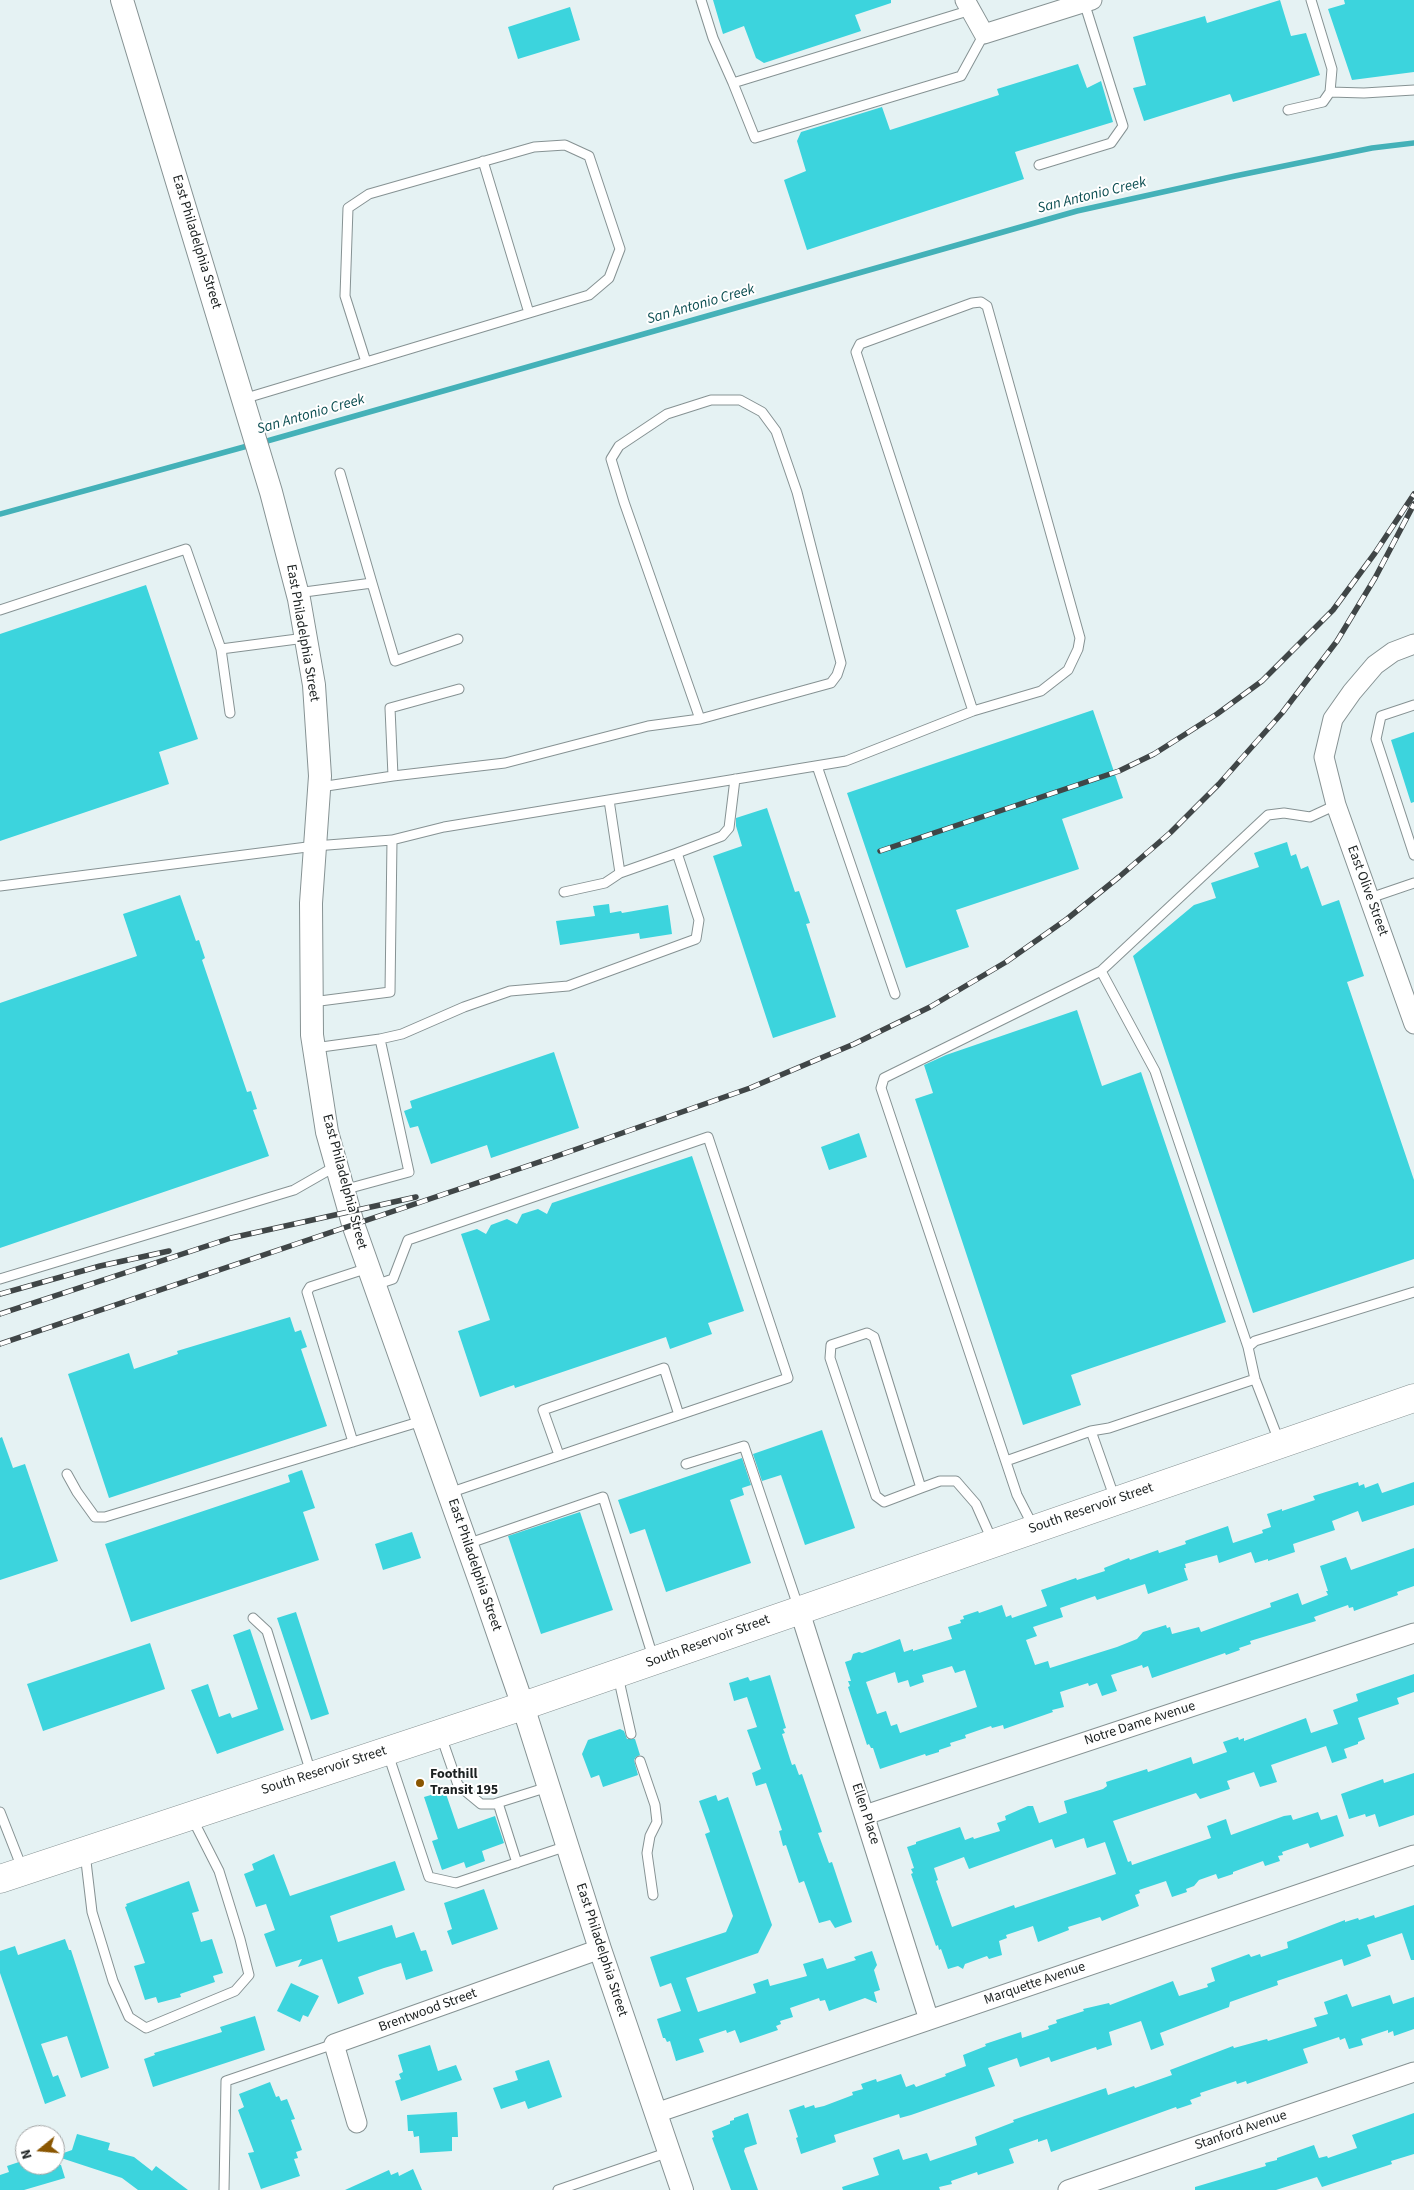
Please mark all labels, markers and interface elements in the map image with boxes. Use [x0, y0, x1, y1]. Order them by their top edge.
street label: East Philadelphia Street [168, 173, 224, 311]
water label: San Antonio Creek [1036, 174, 1148, 218]
water label: San Antonio Creek [645, 281, 757, 329]
water label: San Antonio Creek [255, 391, 367, 439]
street label: East Philadelphia Street [282, 563, 322, 703]
street label: East Olive Street [1343, 843, 1391, 939]
street label: East Philadelphia Street [318, 1113, 370, 1251]
street label: South Reservoir Street [1026, 1480, 1156, 1538]
street label: East Philadelphia Street [443, 1496, 505, 1634]
street label: South Reservoir Street [644, 1612, 772, 1672]
street label: Notre Dame Avenue [1082, 1698, 1198, 1750]
street label: South Reservoir Street [259, 1743, 389, 1799]
place label: Foothill Transit 195 [430, 1767, 498, 1800]
marker: Foothill Transit 195 [414, 1777, 426, 1789]
street label: Ellen Place [847, 1781, 883, 1847]
street label: East Philadelphia Street [572, 1881, 630, 2019]
street label: Marquette Avenue [982, 1959, 1088, 2009]
street label: Brentwood Street [377, 1985, 479, 2037]
street label: Stanford Avenue [1193, 2107, 1289, 2155]
north arrow [15, 2125, 65, 2175]
text: N [16, 2147, 38, 2161]

